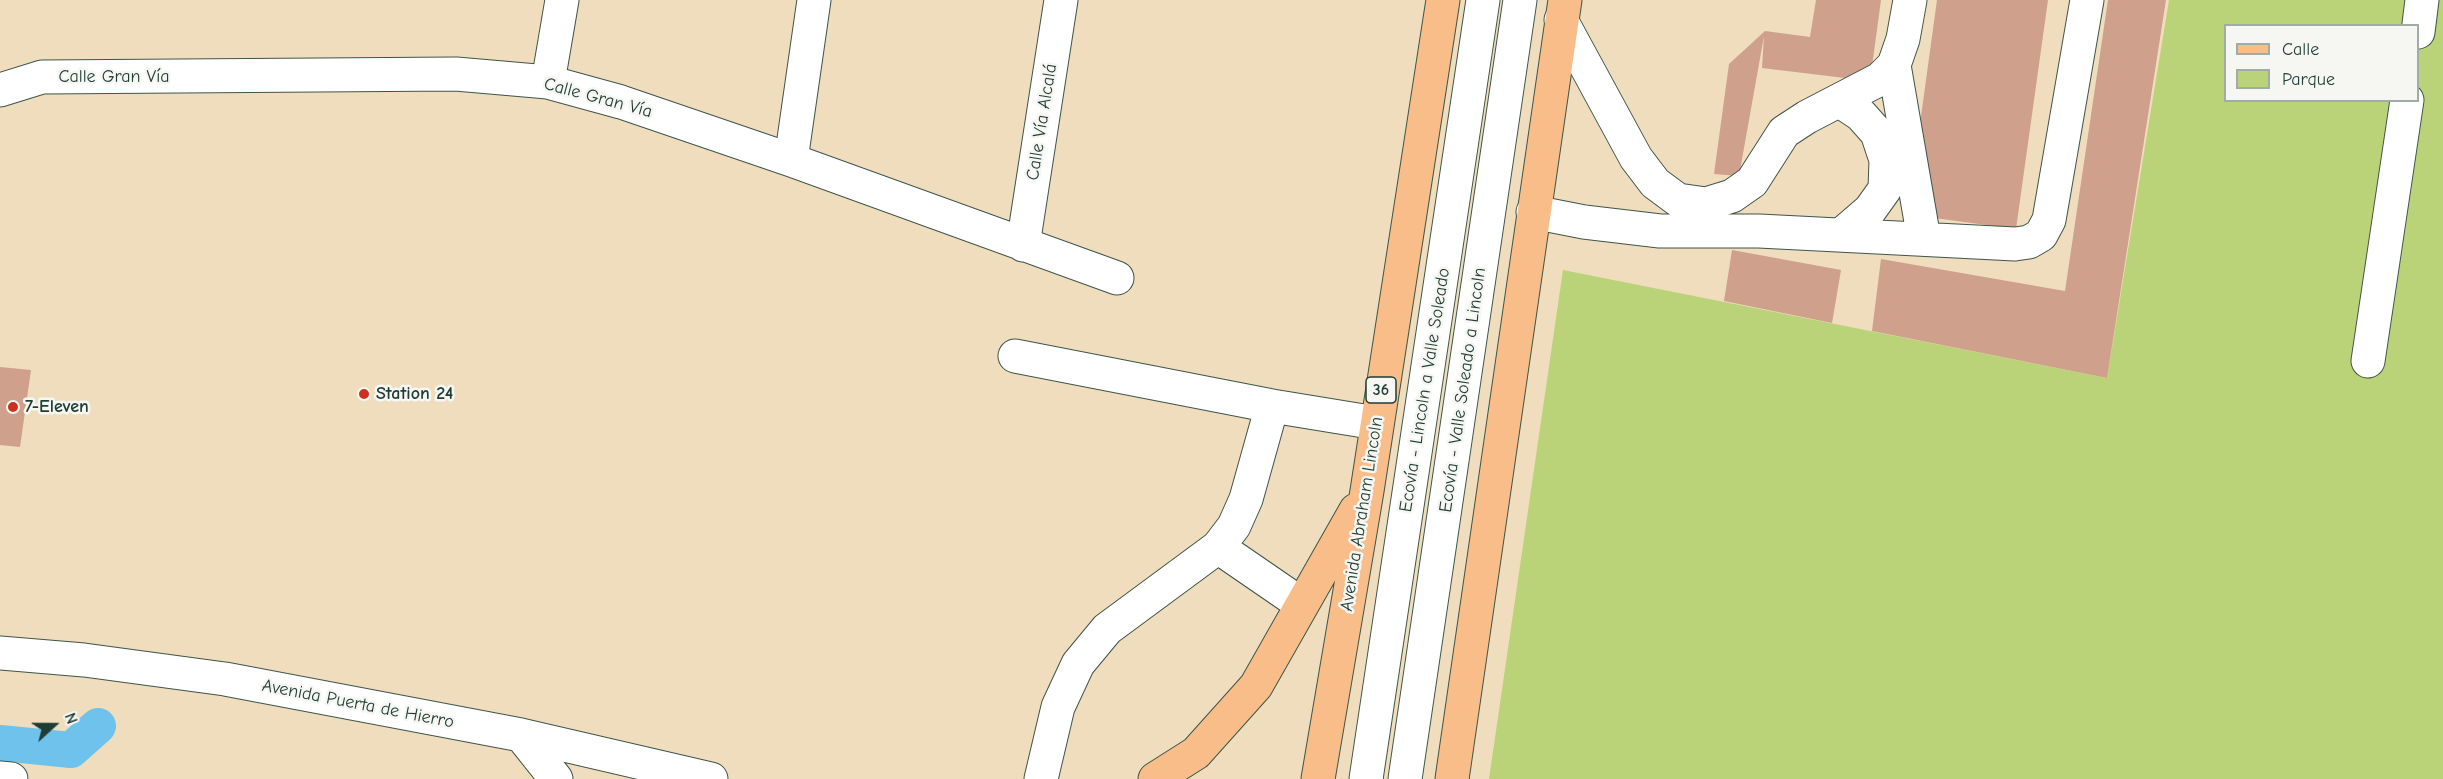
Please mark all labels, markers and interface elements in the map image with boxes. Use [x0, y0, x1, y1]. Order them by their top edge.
legend [2224, 24, 2419, 102]
text: Calle [2282, 39, 2319, 60]
street label: Calle Vía Alcalá [1022, 62, 1062, 182]
street label: Calle Gran Vía [58, 66, 170, 88]
text: Parque [2282, 69, 2335, 90]
street label: Calle Gran Vía [541, 73, 655, 123]
street label: Ecovía - Lincoln a Valle Soleado [1395, 266, 1455, 514]
street label: Ecovía - Valle Soleado a Lincoln [1435, 266, 1491, 514]
road number: 36 [1366, 377, 1396, 403]
place label: Station 24 [376, 383, 453, 405]
marker: Station 24 [357, 387, 371, 401]
place label: 7-Eleven [25, 396, 89, 418]
marker: 7-Eleven [6, 400, 20, 414]
street label: Avenida Abraham Lincoln [1336, 415, 1388, 613]
street label: Avenida Puerta de Hierro [260, 675, 456, 733]
north arrow [24, 695, 84, 755]
text: N [61, 710, 81, 727]

